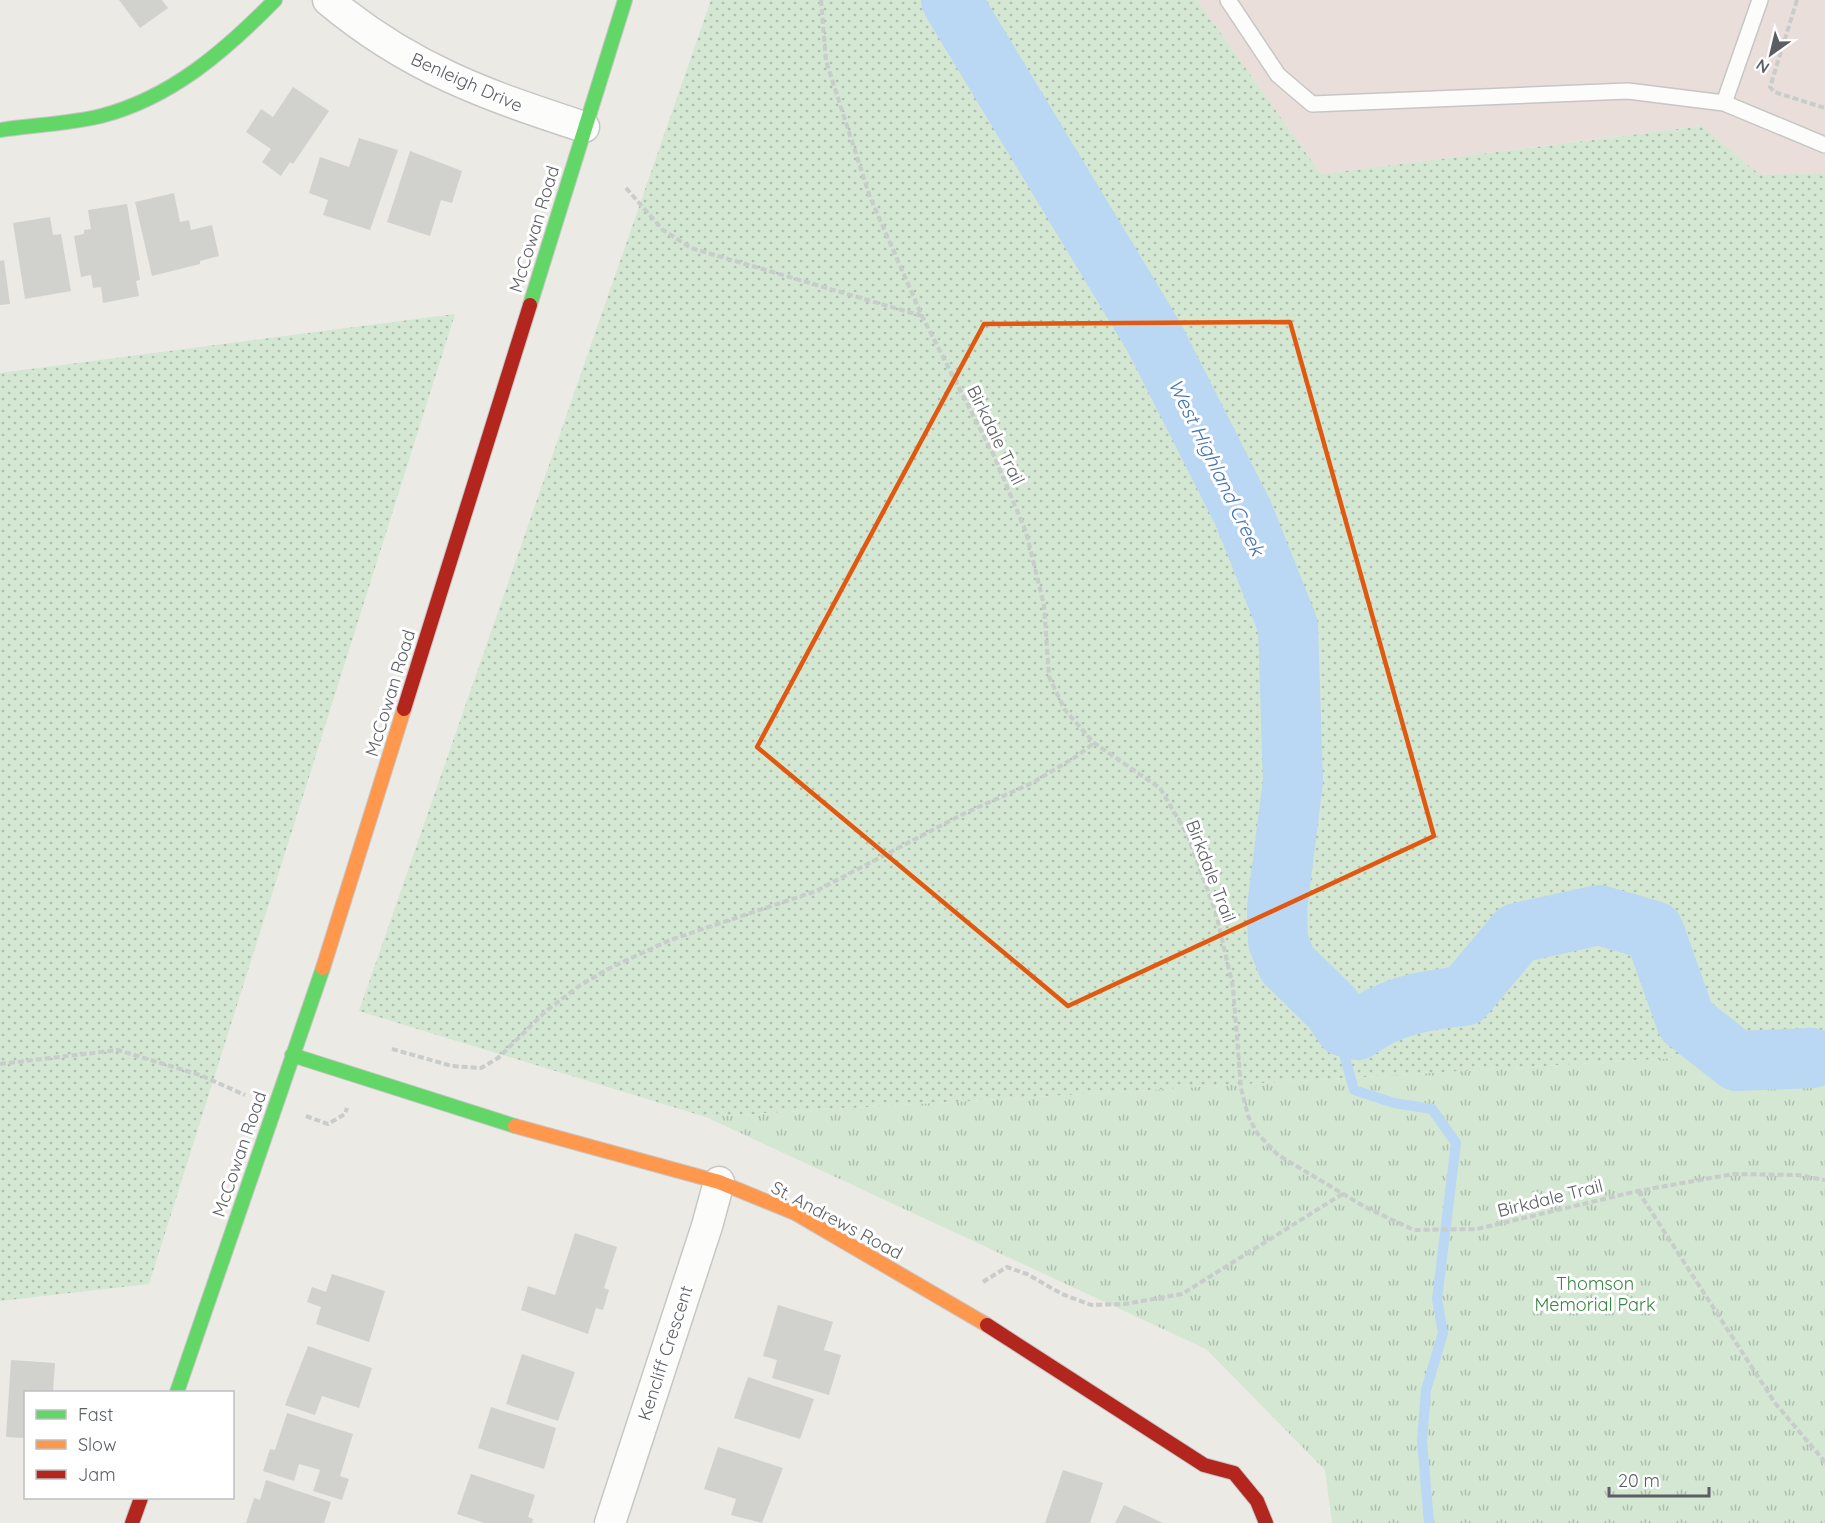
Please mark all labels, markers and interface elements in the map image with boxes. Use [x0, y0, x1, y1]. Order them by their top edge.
north arrow [1741, 24, 1801, 84]
street label: Benleigh Drive [408, 47, 526, 117]
text: N [1752, 55, 1773, 78]
street label: McCowan Road [504, 163, 564, 295]
water label: West Highland Creek [1163, 374, 1272, 562]
street label: Birkdale Trail [962, 381, 1030, 489]
street label: McCowan Road [360, 627, 420, 759]
street label: Birkdale Trail [1181, 816, 1241, 926]
street label: McCowan Road [207, 1088, 271, 1220]
street label: Birkdale Trail [1495, 1174, 1605, 1222]
street label: St. Andrews Road [767, 1176, 907, 1264]
park label: Thomson Memorial Park [1534, 1272, 1656, 1316]
street label: Kencliff Crescent [632, 1283, 698, 1423]
legend [24, 1391, 234, 1499]
text: Fast [78, 1403, 113, 1426]
text: Slow [78, 1433, 116, 1456]
scale bar [1609, 1460, 1710, 1498]
text: Jam [78, 1463, 116, 1486]
text: 20 m [1618, 1469, 1660, 1492]

